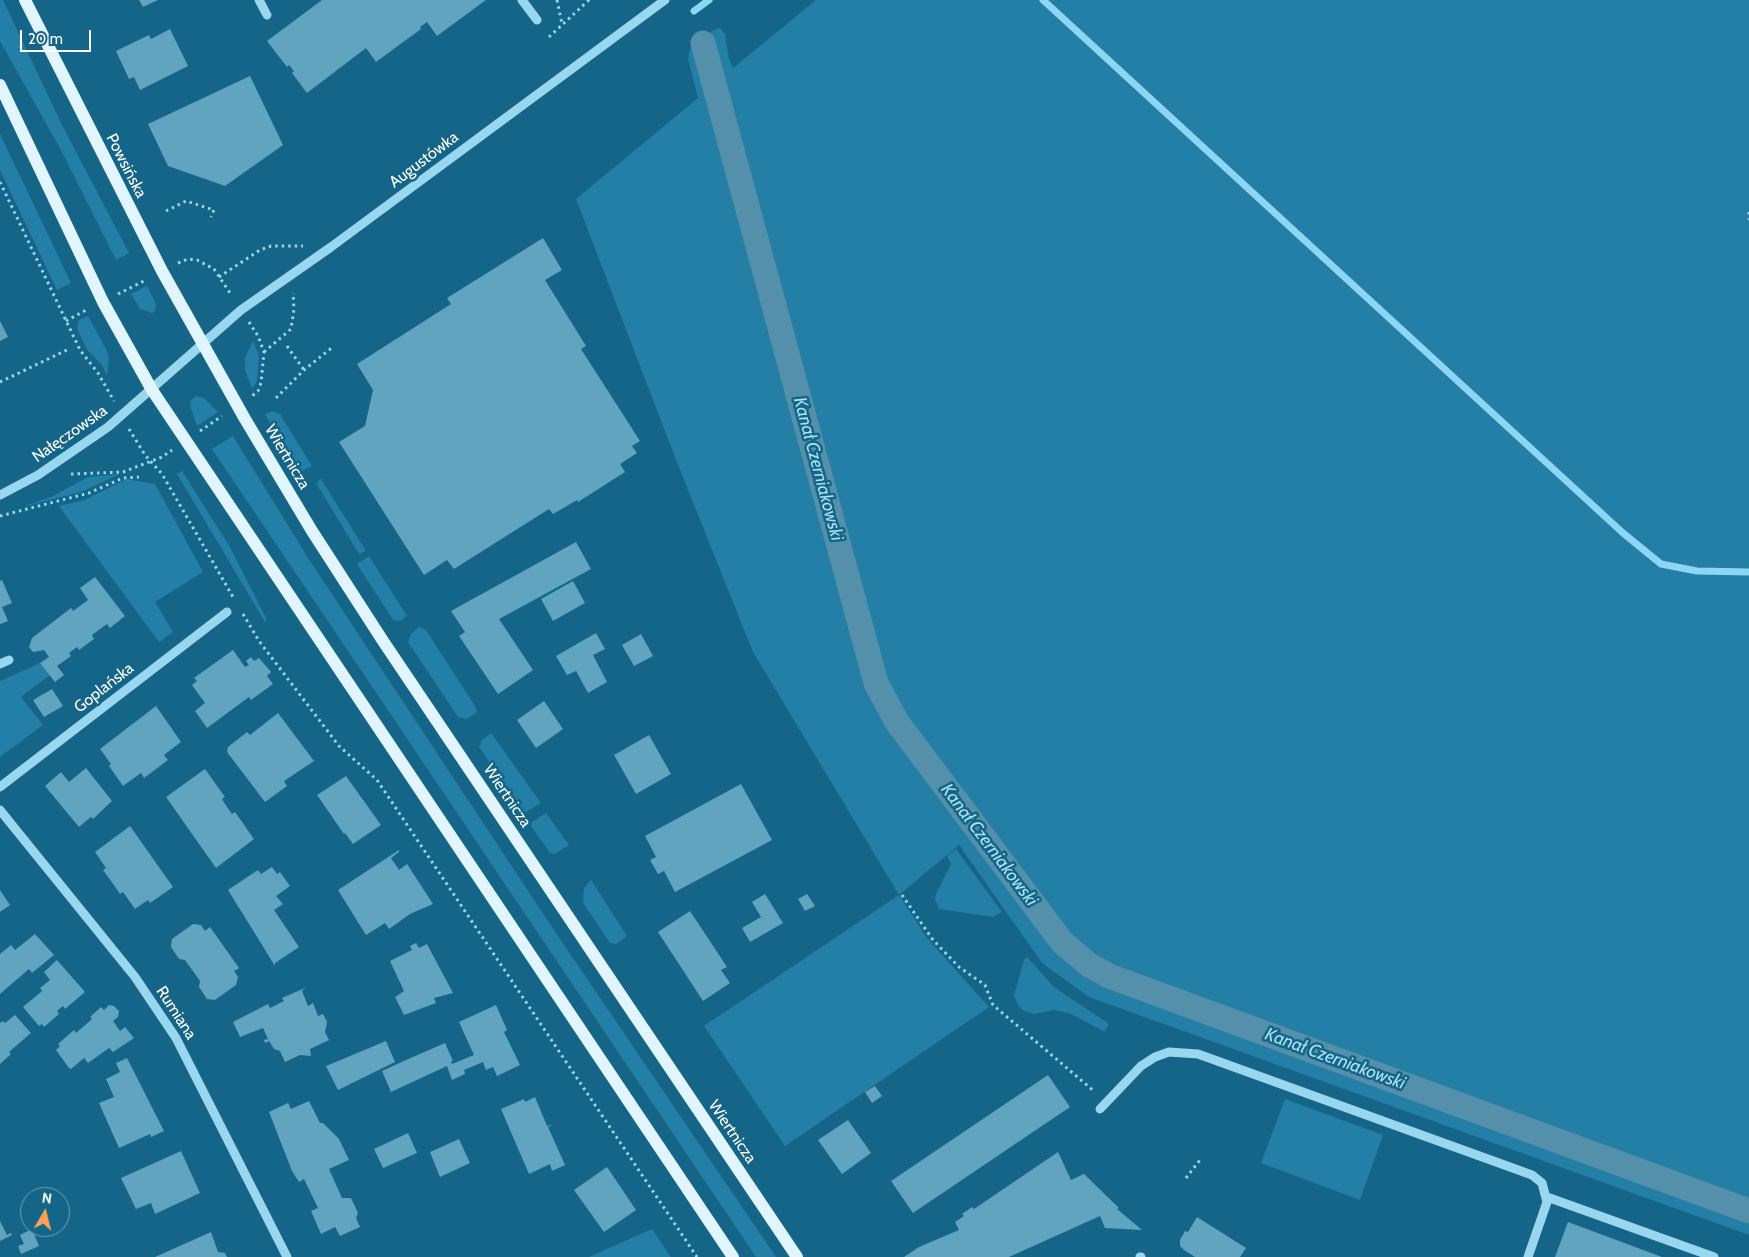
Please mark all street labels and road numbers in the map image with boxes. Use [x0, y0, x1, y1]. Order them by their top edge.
street label: Augustówka [386, 128, 462, 192]
street label: Powsińska [102, 131, 150, 201]
street label: Nałęczowska [29, 401, 111, 467]
street label: Wiertnicza [260, 421, 314, 493]
street label: Goplańska [70, 659, 138, 717]
street label: Wiertnicza [479, 761, 535, 831]
street label: Rumiana [152, 983, 200, 1043]
street label: Wiertnicza [704, 1097, 760, 1167]

